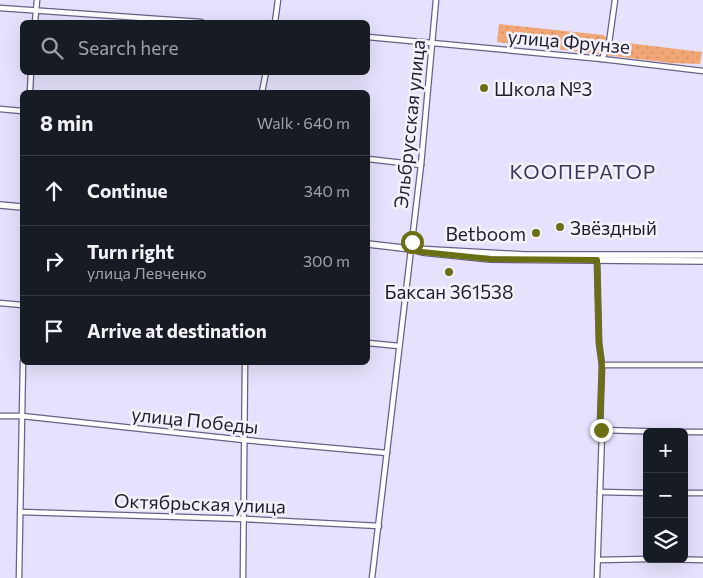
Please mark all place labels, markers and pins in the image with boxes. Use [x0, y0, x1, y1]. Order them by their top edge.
place label: Школа №3 [494, 77, 592, 100]
marker: Школа №3 [478, 82, 490, 94]
place label: Звёздный [570, 216, 657, 239]
marker: Звёздный [554, 221, 566, 233]
place label: Betboom [446, 222, 526, 245]
marker: Betboom [530, 227, 542, 239]
marker: Баксан 361538 [443, 266, 455, 278]
place label: Баксан 361538 [385, 280, 514, 303]

